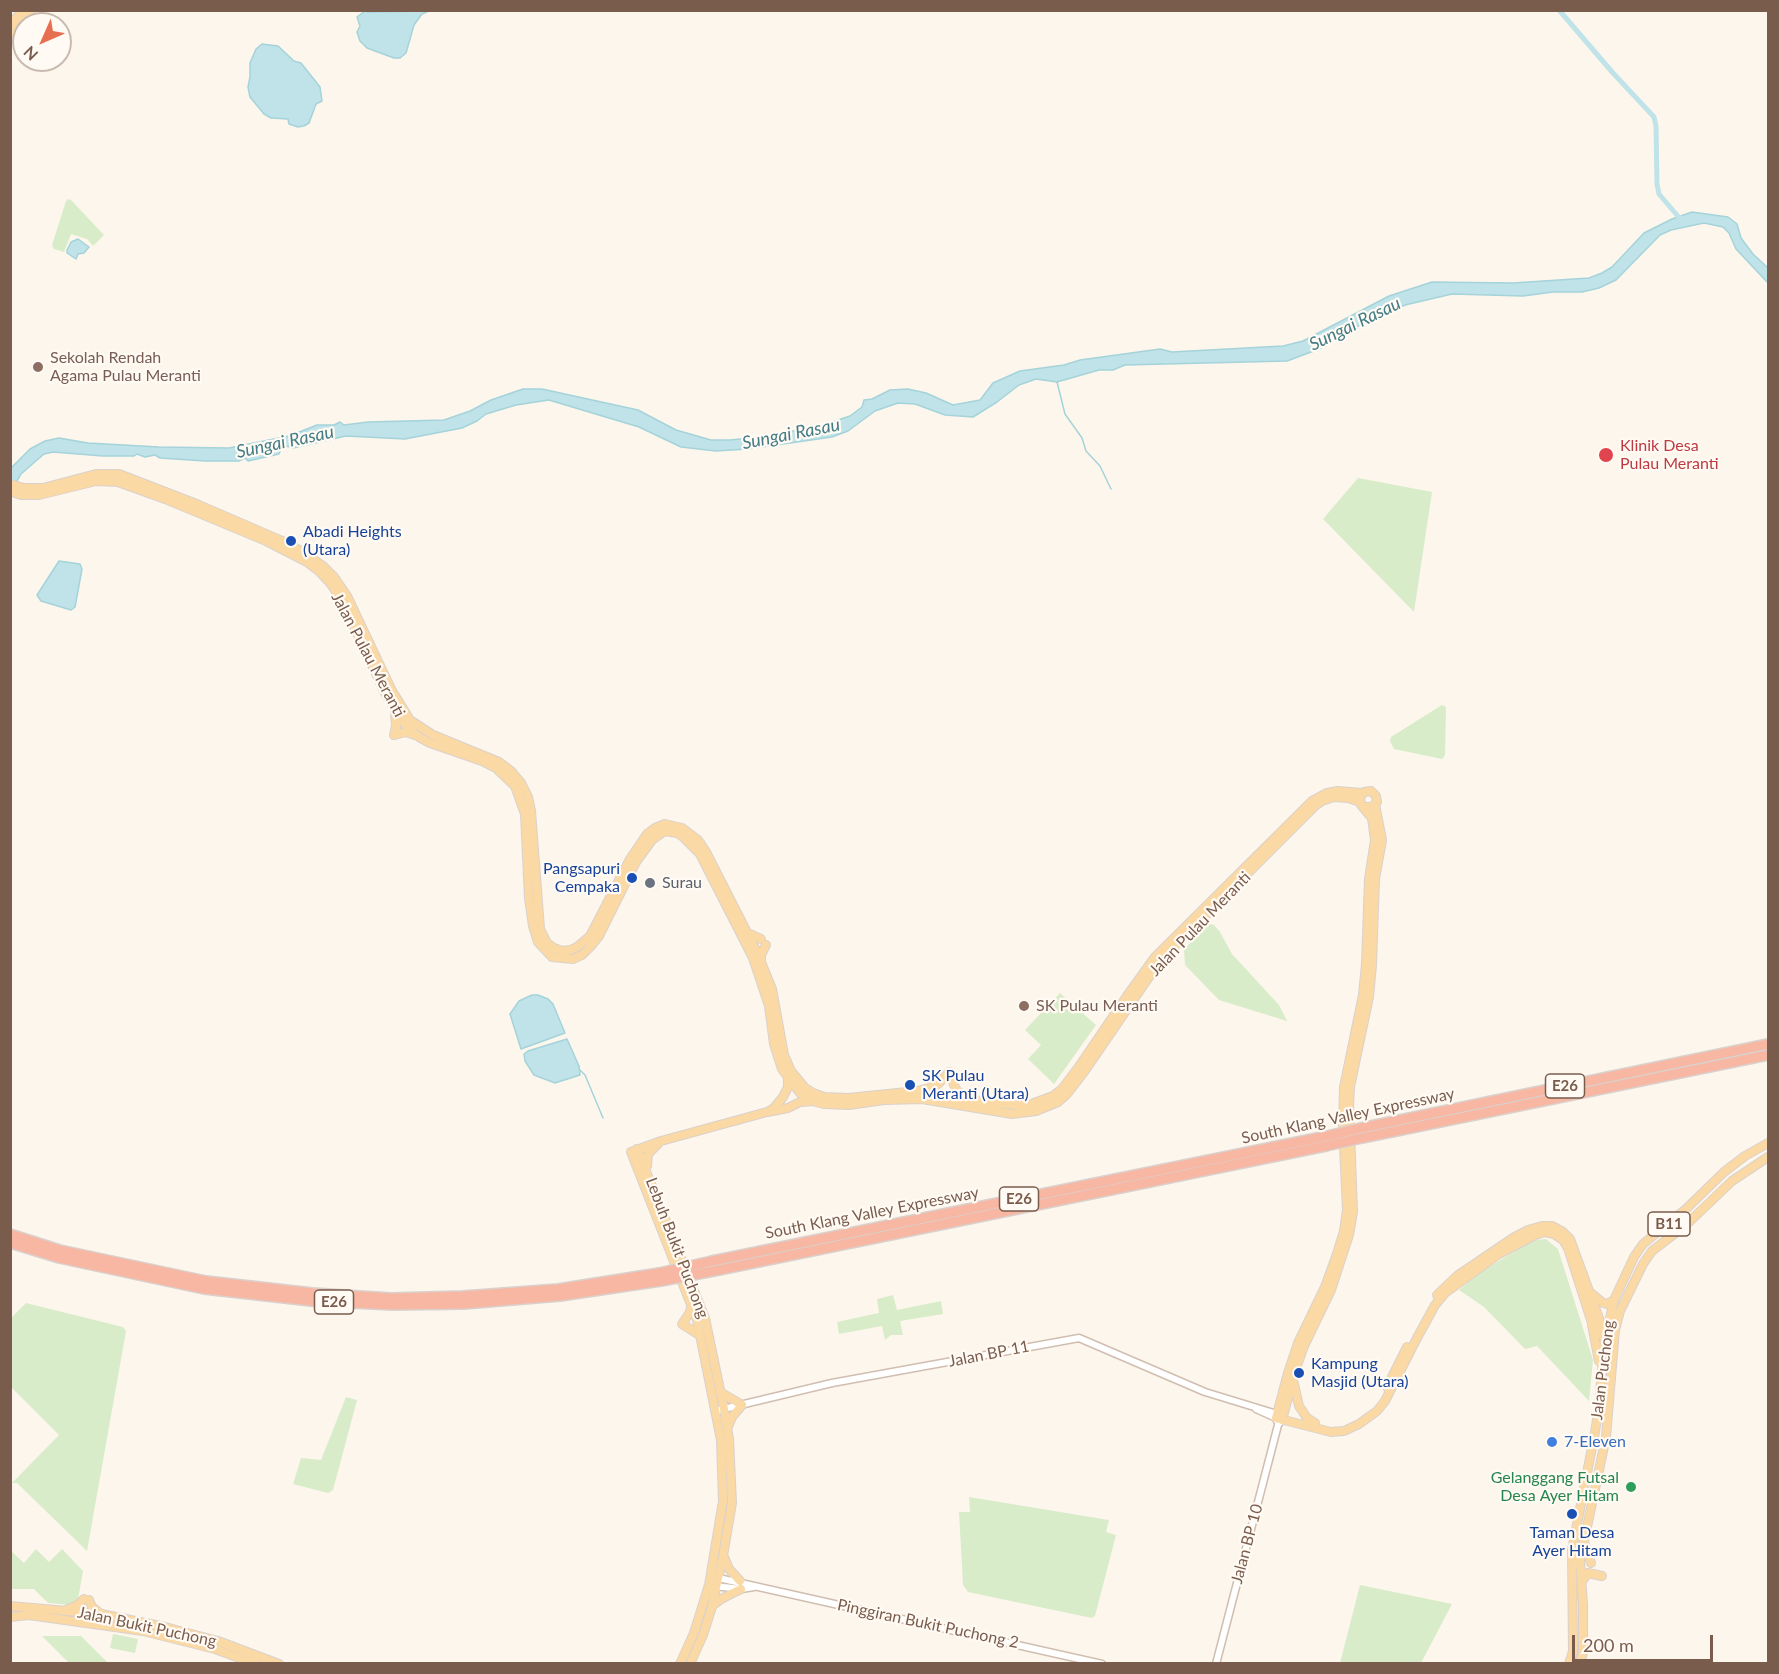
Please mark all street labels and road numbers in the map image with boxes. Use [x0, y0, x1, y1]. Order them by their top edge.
street label: Jalan Pulau Meranti [327, 590, 409, 720]
street label: Jalan Pulau Meranti [1145, 868, 1255, 980]
road number: E26 [1546, 1074, 1584, 1098]
street label: South Klang Valley Expressway [1240, 1084, 1456, 1148]
street label: Lebuh Bukit Puchong [641, 1175, 713, 1321]
street label: South Klang Valley Expressway [764, 1183, 980, 1243]
road number: E26 [1000, 1187, 1038, 1211]
road number: B11 [1648, 1212, 1690, 1236]
road number: E26 [314, 1290, 354, 1314]
street label: Jalan Puchong [1587, 1319, 1619, 1421]
street label: Jalan BP 11 [947, 1337, 1031, 1371]
street label: Jalan BP 10 [1227, 1502, 1267, 1586]
street label: Pinggiran Bukit Puchong 2 [835, 1595, 1021, 1653]
street label: Jalan Bukit Puchong [76, 1603, 218, 1651]

